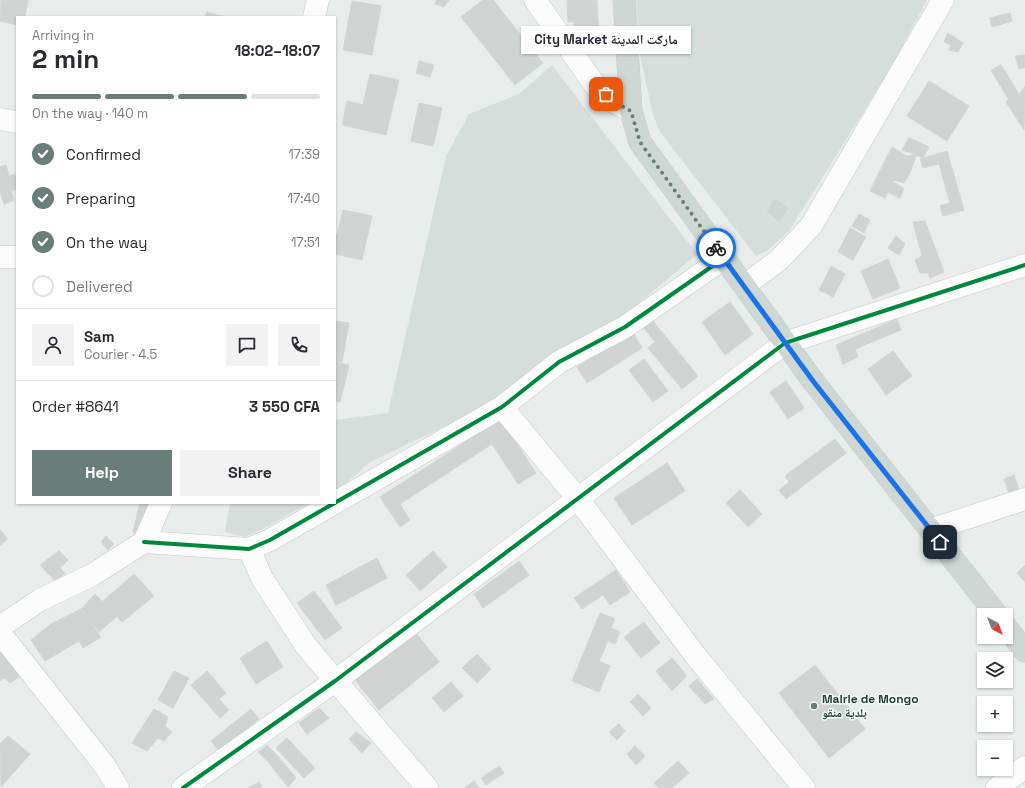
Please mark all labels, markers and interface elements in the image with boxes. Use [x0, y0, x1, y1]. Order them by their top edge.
callout: City Market ماركت المدينة [521, 26, 691, 54]
text: Arriving in [32, 27, 94, 44]
text: City Market ماركت المدينة [534, 31, 678, 48]
text: 18:02–18:07 [234, 41, 320, 60]
text: 2 min [32, 42, 99, 76]
pin [589, 77, 623, 111]
icon: bag [595, 83, 617, 105]
text: On the way · 140 m [32, 105, 148, 122]
icon: check [32, 143, 54, 165]
text: Confirmed [66, 145, 141, 164]
text: 17:39 [288, 146, 320, 163]
icon: check [32, 187, 54, 209]
text: Preparing [66, 189, 136, 208]
text: 17:40 [287, 190, 320, 207]
courier [696, 228, 736, 268]
icon: check [32, 231, 54, 253]
text: On the way [66, 233, 147, 252]
text: 17:51 [291, 234, 320, 251]
icon: bike [705, 237, 727, 259]
text: Delivered [66, 277, 133, 296]
button: person [32, 324, 74, 366]
button: chat [226, 324, 268, 366]
button: phone [278, 324, 320, 366]
text: Sam [84, 327, 115, 346]
text: Courier · 4.5 [84, 346, 157, 363]
text: Order #8641 [32, 397, 119, 416]
text: 3 550 CFA [249, 397, 320, 416]
button: Help [32, 450, 172, 496]
button: Share [180, 450, 320, 496]
pin [923, 525, 957, 559]
icon: home [929, 531, 951, 553]
north arrow [977, 608, 1013, 644]
map controls [977, 608, 1013, 776]
button: layers [977, 652, 1013, 688]
place label: Mairie de Mongo بلدية منقو [822, 691, 919, 721]
button: + [977, 696, 1013, 732]
marker: Mairie de Mongo بلدية منقو [809, 701, 819, 711]
button: − [977, 740, 1013, 776]

